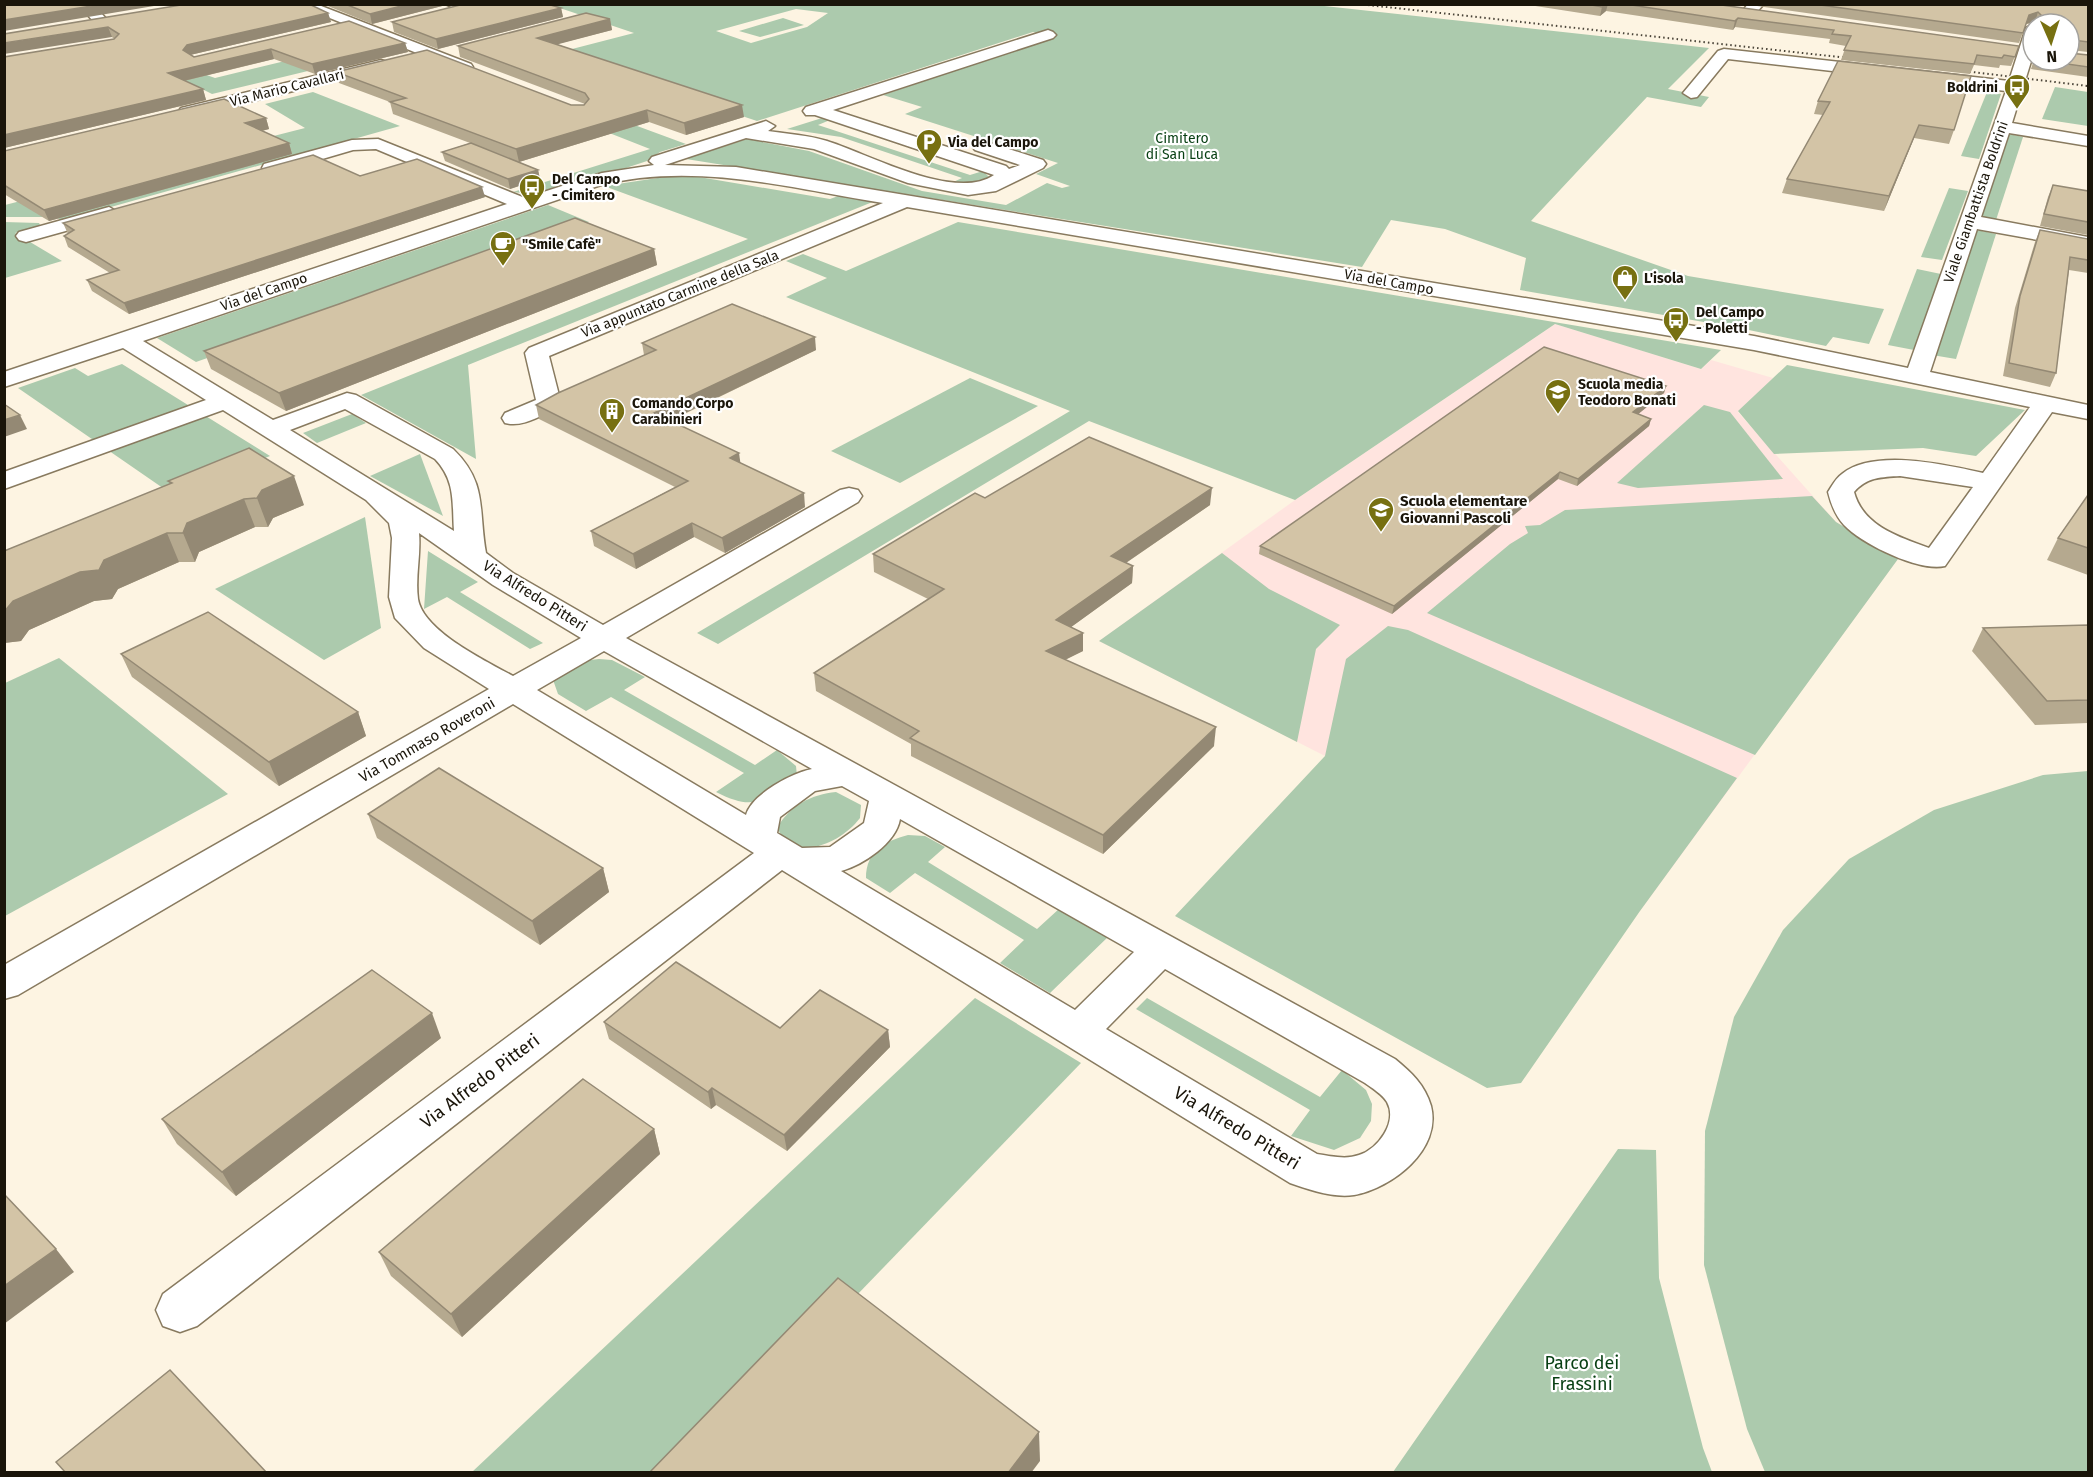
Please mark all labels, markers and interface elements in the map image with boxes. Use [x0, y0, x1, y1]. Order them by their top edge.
north arrow [2021, 12, 2081, 72]
text: N [2046, 47, 2058, 66]
street label: Via Mario Cavallari [228, 66, 346, 110]
bus stop icon: Boldrini [2002, 72, 2032, 110]
place label: Boldrini [1947, 79, 1998, 96]
street label: Viale Giambattista Boldrini [1940, 119, 2012, 285]
parking icon: Via del Campo [914, 127, 944, 165]
park label: Cimitero di San Luca [1146, 130, 1218, 163]
place label: Via del Campo [947, 134, 1038, 151]
place label: Del Campo - Cimitero [552, 171, 620, 204]
bus stop icon: Del Campo - Cimitero [517, 172, 547, 210]
cafe icon: "Smile Cafè" [488, 229, 518, 267]
place label: "Smile Cafè" [522, 236, 601, 253]
street label: Via appuntato Carmine della Sala [579, 247, 781, 341]
shop icon: L'isola [1610, 263, 1640, 301]
street label: Via del Campo [1343, 266, 1435, 298]
street label: Via del Campo [218, 269, 310, 315]
place label: L'isola [1644, 270, 1684, 287]
place label: Del Campo - Poletti [1696, 304, 1764, 337]
bus stop icon: Del Campo - Poletti [1661, 305, 1691, 343]
place label: Scuola media Teodoro Bonati [1578, 376, 1676, 409]
school or university icon: Scuola media Teodoro Bonati [1543, 377, 1573, 415]
place label: Comando Corpo Carabinieri [632, 395, 734, 428]
building icon: Comando Corpo Carabinieri [597, 396, 627, 434]
place label: Scuola elementare Giovanni Pascoli [1400, 492, 1527, 527]
school or university icon: Scuola elementare Giovanni Pascoli [1366, 495, 1396, 533]
street label: Via Alfredo Pitteri [479, 557, 591, 635]
street label: Via Tommaso Roveroni [356, 694, 498, 786]
street label: Via Alfredo Pitteri [416, 1029, 544, 1133]
street label: Via Alfredo Pitteri [1170, 1082, 1304, 1174]
park label: Parco dei Frassini [1545, 1352, 1619, 1395]

